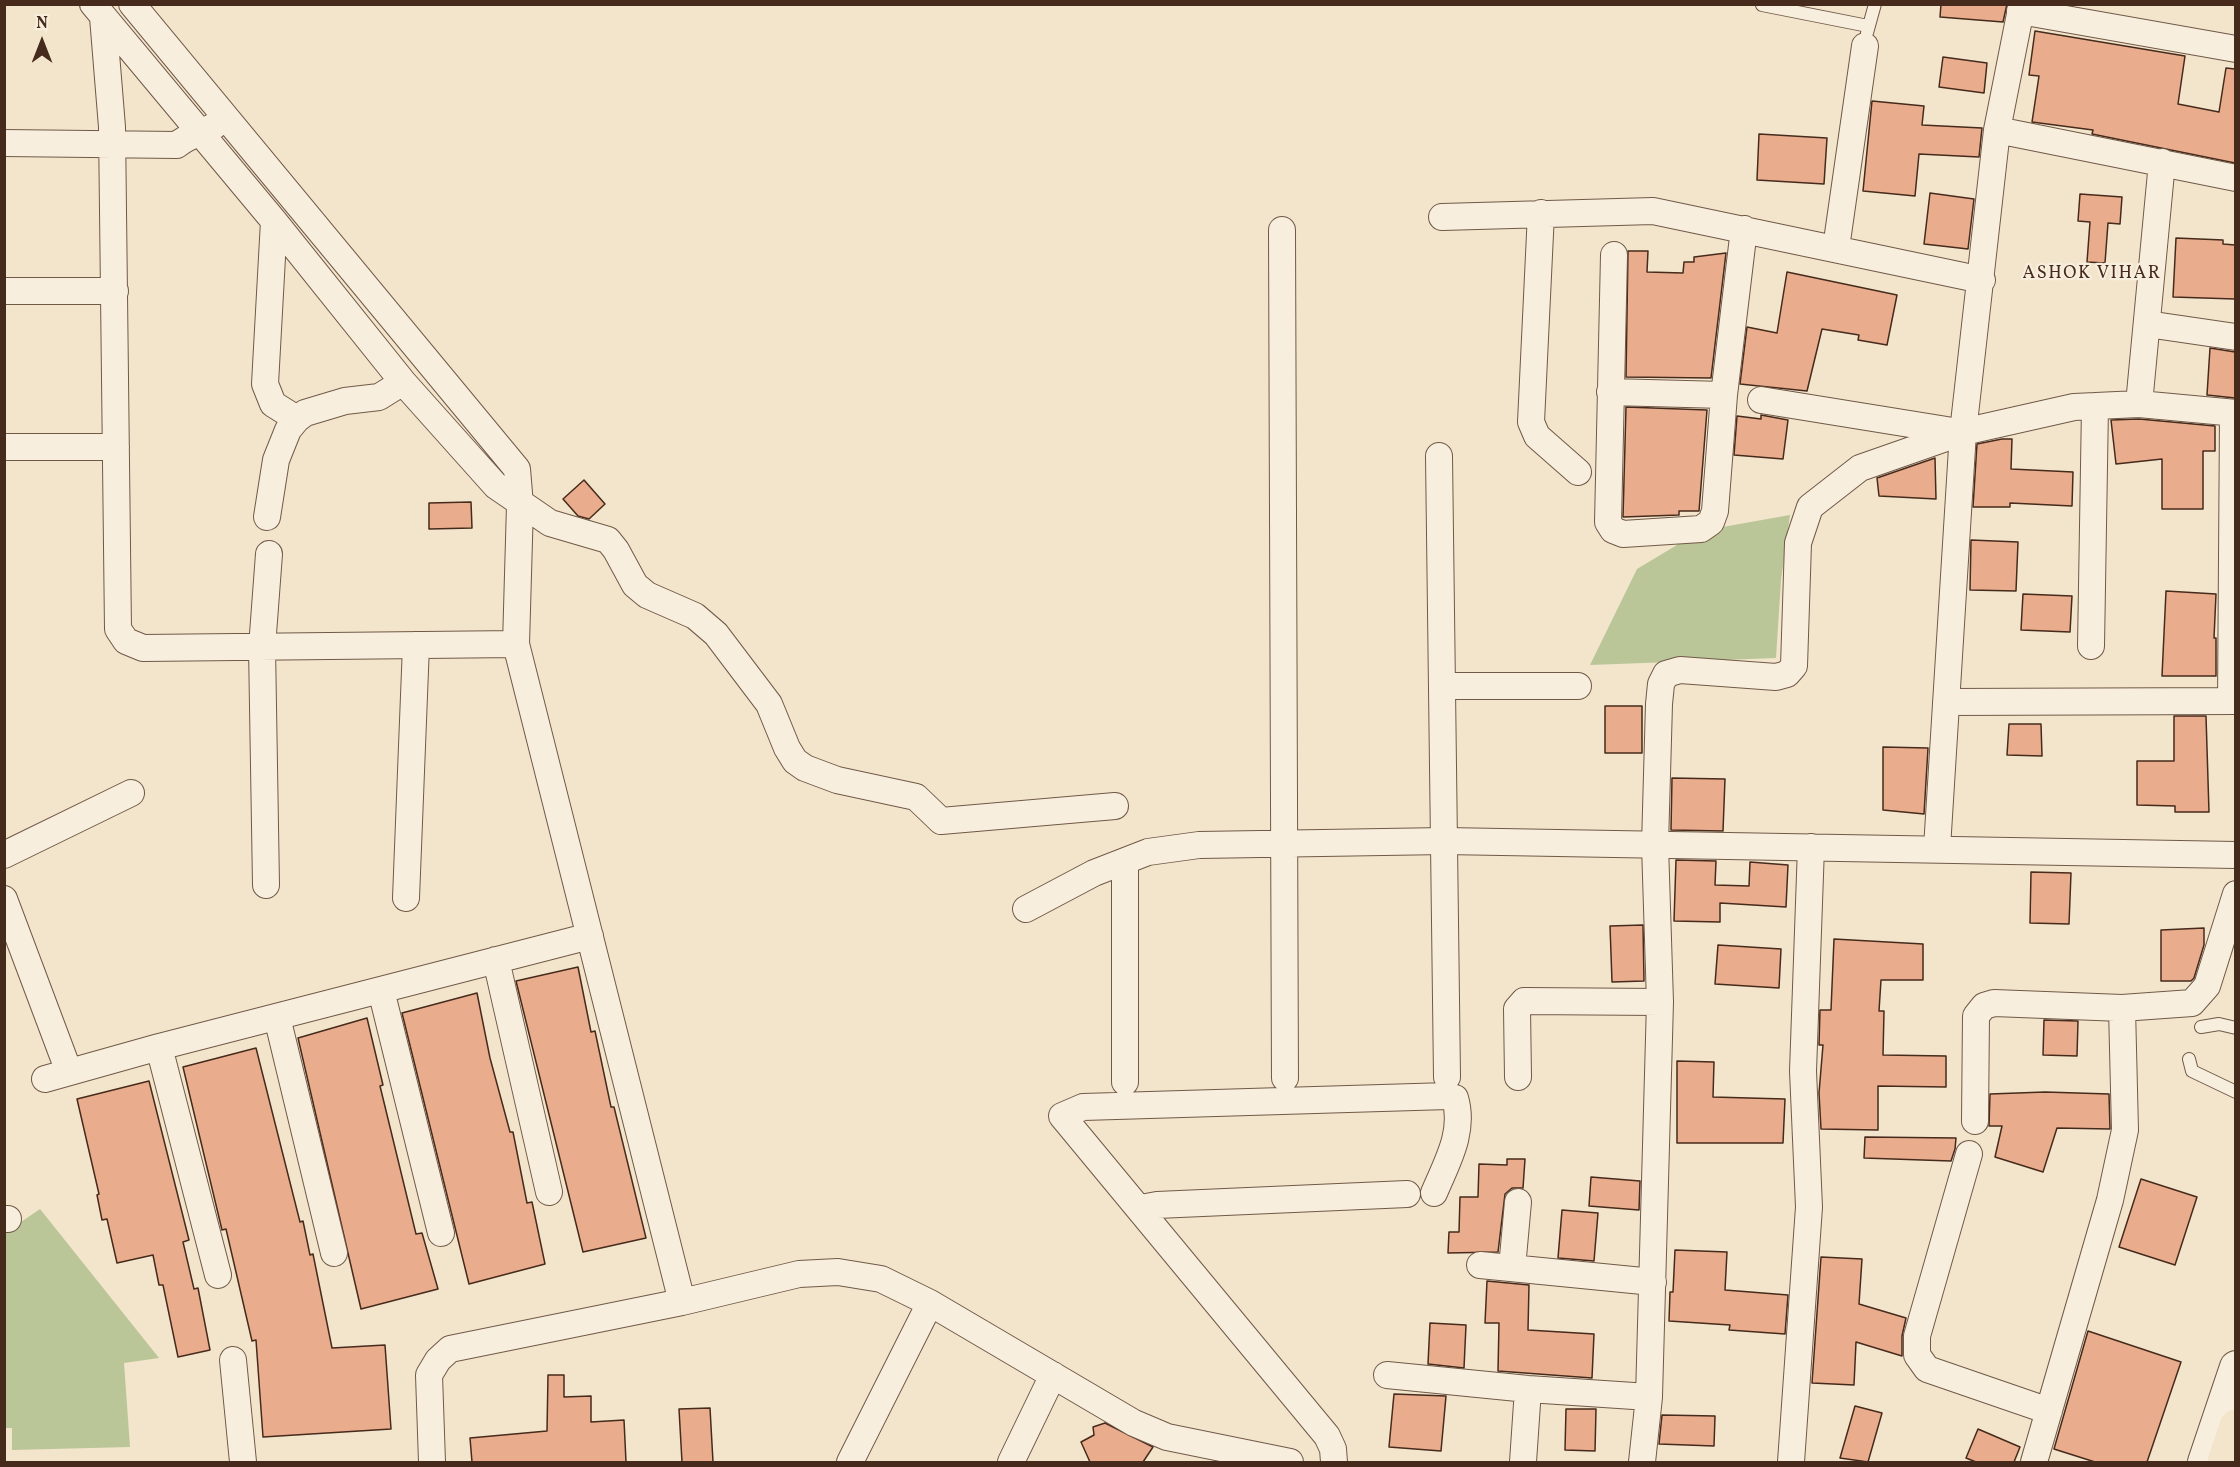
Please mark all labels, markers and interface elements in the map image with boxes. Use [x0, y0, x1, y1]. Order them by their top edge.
north arrow [12, 12, 72, 72]
text: N [36, 13, 48, 35]
district label: ASHOK VIHAR [2023, 264, 2161, 286]

